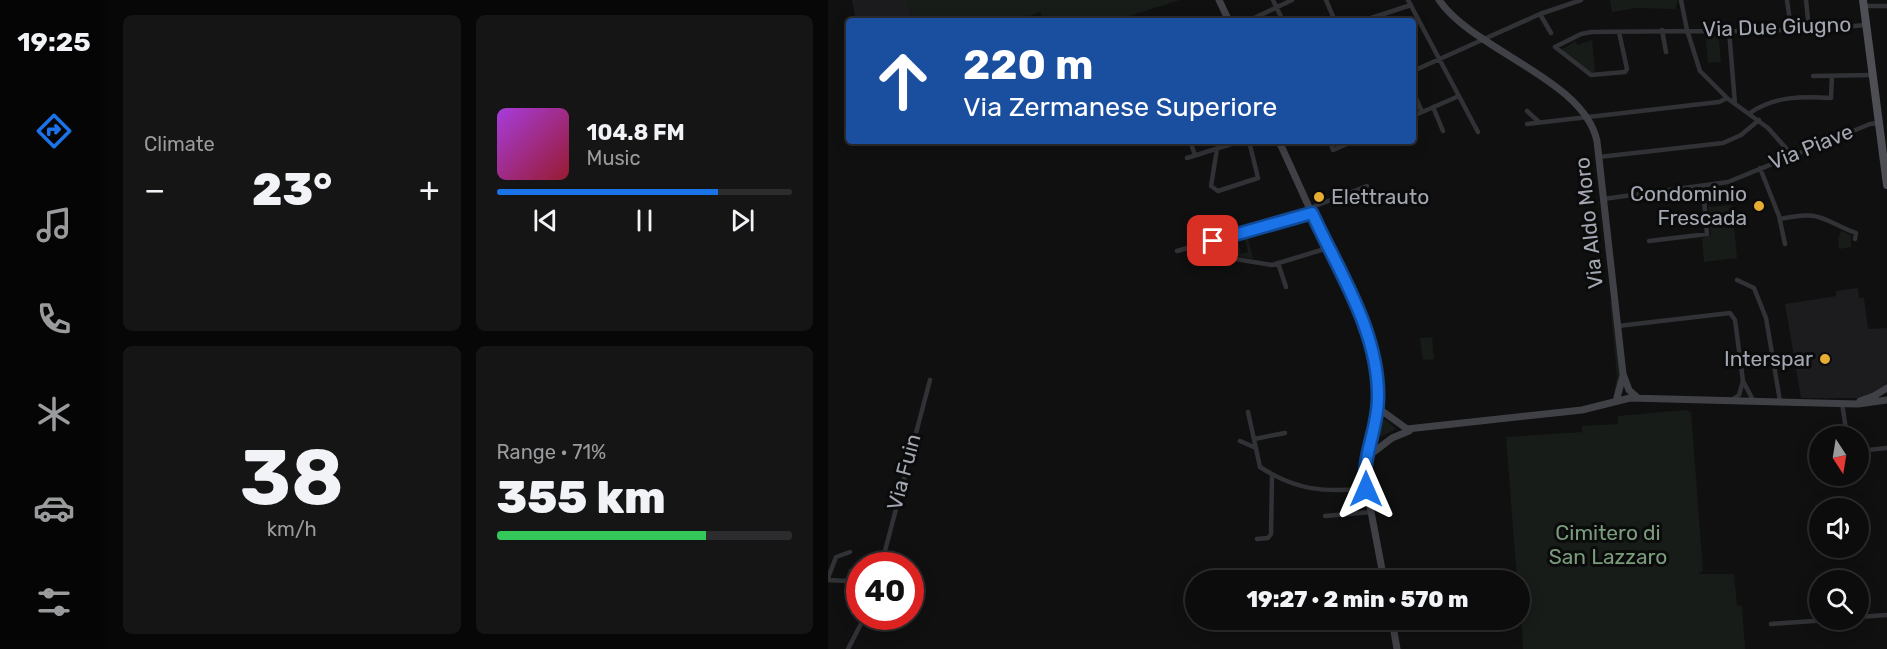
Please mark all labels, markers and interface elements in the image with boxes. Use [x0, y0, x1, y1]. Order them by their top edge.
street label: Via Due Giugno [1702, 11, 1852, 42]
text: 19:25 [17, 26, 91, 58]
text: 220 m [963, 40, 1094, 90]
icon: ahead [864, 42, 942, 120]
text: Via Zermanese Superiore [963, 91, 1277, 123]
icon: directions [33, 110, 75, 152]
street label: Via Piave [1765, 118, 1857, 175]
text: 104.8 FM [587, 119, 685, 146]
text: Climate [144, 132, 215, 156]
text: Music [587, 146, 641, 170]
street label: Via Aldo Moro [1569, 156, 1608, 290]
text: 23° [252, 163, 332, 216]
text: − [144, 170, 165, 209]
text: + [419, 170, 439, 209]
place label: Condominio Frescada [1630, 181, 1747, 230]
place label: Elettrauto [1331, 184, 1429, 209]
marker: Elettrauto [1312, 190, 1326, 204]
marker: Condominio Frescada [1752, 199, 1766, 213]
icon: music [33, 204, 75, 246]
icon: previous [529, 204, 562, 237]
icon: pause [628, 204, 661, 237]
icon: next [726, 204, 759, 237]
pin [1187, 215, 1238, 266]
icon: arrive [1196, 224, 1229, 257]
icon: phone [33, 298, 75, 340]
place label: Interspar [1724, 346, 1813, 371]
marker: Interspar [1818, 352, 1832, 366]
icon: climate [33, 393, 75, 435]
north arrow [1809, 426, 1869, 486]
map controls [1809, 426, 1869, 630]
text: 38 [240, 431, 344, 524]
street label: Via Fuin [881, 431, 926, 513]
text: Range · 71% [497, 440, 606, 464]
position arrow [1334, 457, 1398, 521]
text: 355 km [497, 471, 666, 524]
icon: car [33, 487, 75, 529]
button: sound [1809, 498, 1869, 558]
text: km/h [267, 517, 317, 541]
park label: Cimitero di San Lazzaro [1549, 520, 1667, 569]
speed limit sign: 40 [846, 552, 924, 630]
button: search [1809, 570, 1869, 630]
icon: filters [33, 581, 75, 623]
text: 19:27 · 2 min · 570 m [1246, 586, 1469, 613]

